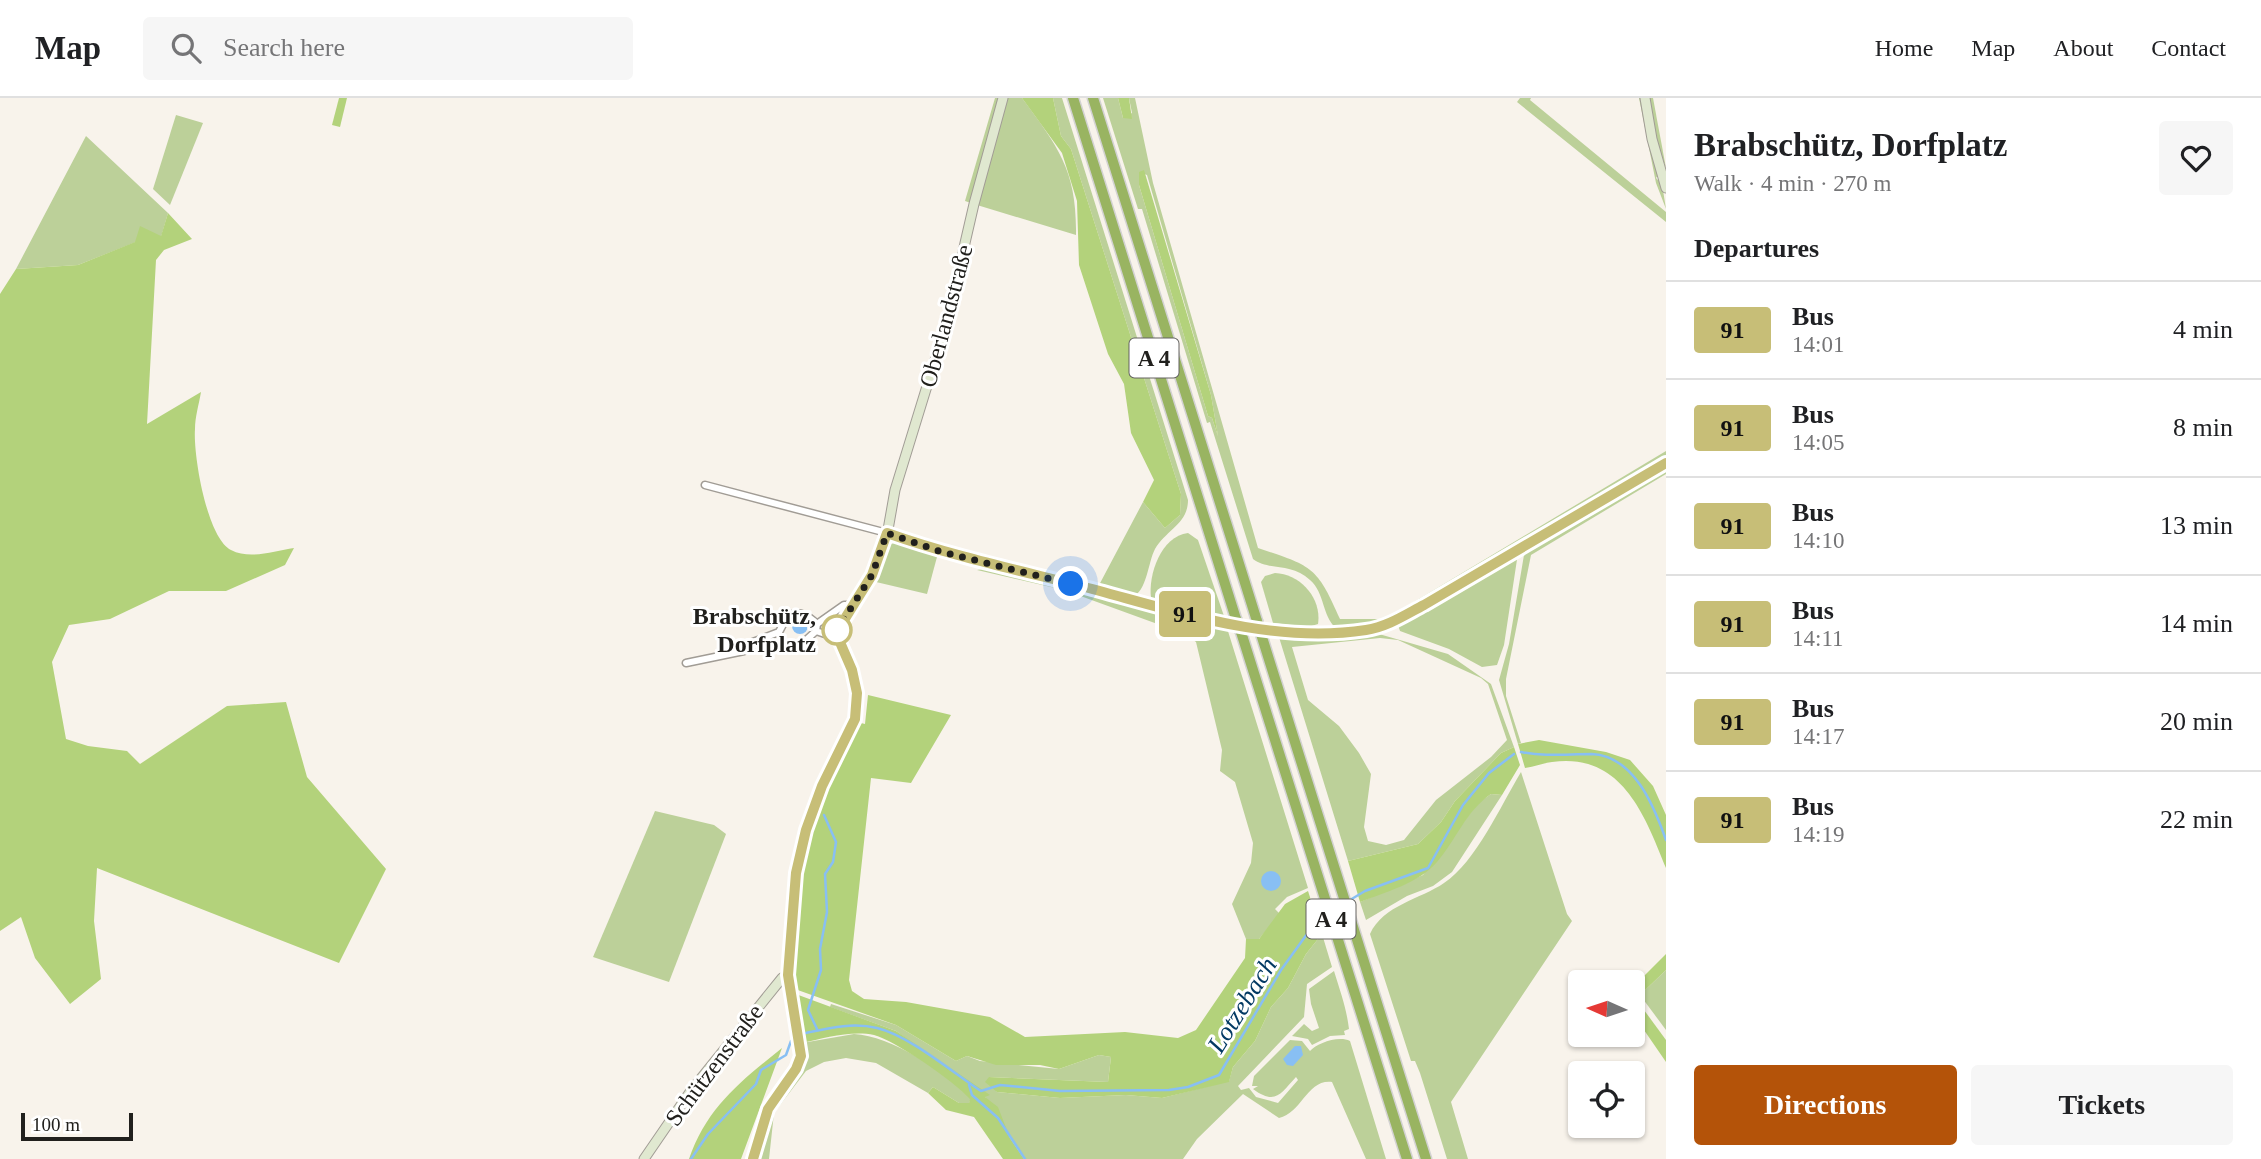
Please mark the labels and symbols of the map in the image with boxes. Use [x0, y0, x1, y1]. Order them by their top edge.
street label: Oberlandstraße [914, 242, 978, 390]
road number: A 4 [1130, 339, 1178, 378]
your location [1053, 566, 1088, 601]
line badge: 91 [1154, 591, 1216, 637]
place label: Brabschütz, Dorfplatz [693, 603, 816, 657]
marker: Brabschütz, Dorfplatz [822, 615, 852, 645]
road number: A 4 [1306, 900, 1356, 939]
water label: Lotzebach [1201, 952, 1283, 1059]
north arrow [1568, 970, 1645, 1046]
street label: Schützenstraße [660, 999, 768, 1131]
scale bar [21, 1110, 133, 1142]

